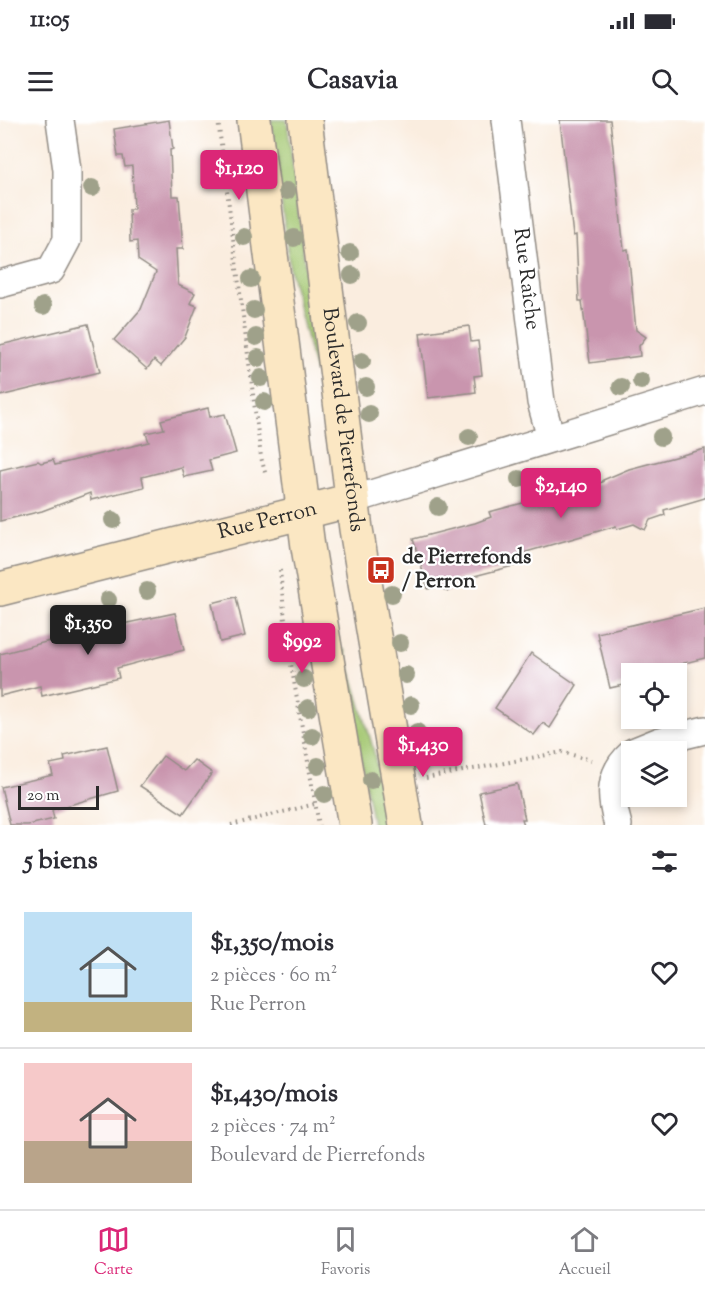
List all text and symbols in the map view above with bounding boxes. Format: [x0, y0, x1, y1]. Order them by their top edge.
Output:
text: 11:05 [30, 5, 70, 37]
text: Casavia [307, 62, 398, 101]
icon: menu [24, 65, 57, 98]
icon: search [648, 65, 681, 98]
pin: $1,120 [190, 150, 288, 201]
text: $1,120 [214, 155, 264, 184]
street label: Rue Raîche [504, 226, 547, 332]
street label: Boulevard de Pierrefonds [314, 306, 371, 534]
pin: $2,140 [512, 468, 610, 519]
text: $2,140 [535, 473, 587, 502]
street label: Rue Perron [215, 494, 320, 548]
place label: de Pierrefonds / Perron [402, 543, 531, 597]
bus stop icon: de Pierrefonds / Perron [365, 554, 397, 586]
pin: $1,350 [39, 605, 137, 656]
text: $1,350 [64, 610, 112, 639]
pin: $992 [266, 623, 338, 674]
text: $992 [282, 628, 322, 657]
map controls [621, 663, 687, 807]
button: locate [621, 663, 687, 729]
pin: $1,430 [374, 727, 472, 778]
text: $1,430 [397, 732, 449, 761]
button: layers [621, 741, 687, 807]
scale bar [18, 783, 99, 810]
text: 20 m [27, 785, 60, 808]
text: 5 biens [24, 843, 98, 880]
icon: filters [648, 845, 681, 878]
text: $1,350/mois [210, 925, 334, 962]
icon: home [72, 936, 144, 1008]
icon: heart [648, 956, 681, 989]
text: 2 pièces · 60 m² [210, 962, 337, 991]
text: Rue Perron [210, 991, 306, 1020]
text: $1,430/mois [210, 1076, 338, 1113]
icon: home [72, 1087, 144, 1159]
icon: heart [648, 1107, 681, 1140]
text: 2 pièces · 74 m² [210, 1113, 336, 1142]
text: Boulevard de Pierrefonds [210, 1142, 425, 1171]
tab: Carte [94, 1223, 133, 1282]
tab: Favoris [321, 1223, 370, 1282]
tab: Accueil [559, 1223, 611, 1282]

